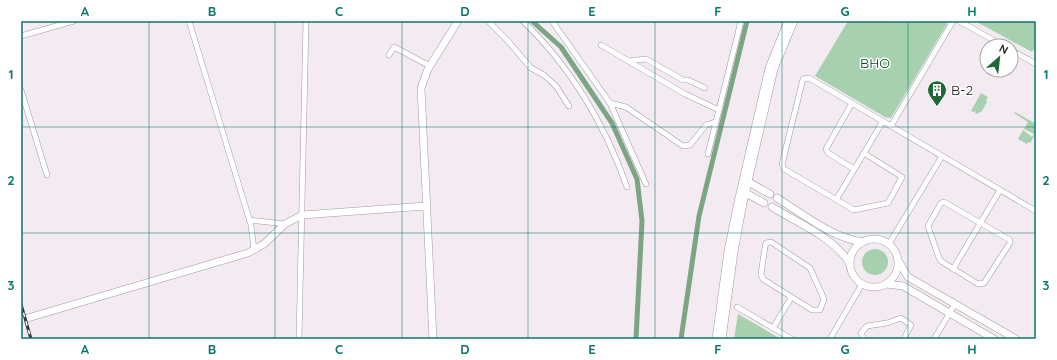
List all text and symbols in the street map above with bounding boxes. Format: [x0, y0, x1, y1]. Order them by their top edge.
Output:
text: A [81, 3, 90, 19]
text: B [208, 3, 216, 19]
text: C [335, 3, 343, 19]
text: D [460, 3, 470, 19]
text: E [588, 3, 596, 19]
text: F [714, 3, 722, 19]
text: G [840, 3, 850, 19]
text: H [967, 3, 977, 19]
north arrow [979, 38, 1019, 78]
text: N [997, 41, 1011, 57]
park label: BHO [860, 54, 890, 72]
text: 1 [8, 66, 14, 82]
text: 1 [1043, 66, 1049, 82]
building icon: B-2 [926, 79, 948, 107]
place label: B-2 [951, 81, 974, 99]
text: 2 [7, 172, 15, 188]
text: 2 [1042, 172, 1050, 188]
text: 3 [8, 277, 15, 293]
text: 3 [1043, 277, 1050, 293]
text: A [81, 341, 90, 357]
text: B [208, 341, 216, 357]
text: C [335, 341, 343, 357]
text: D [460, 341, 470, 357]
text: E [588, 341, 596, 357]
text: F [714, 341, 722, 357]
text: G [840, 341, 850, 357]
text: H [967, 341, 977, 357]

